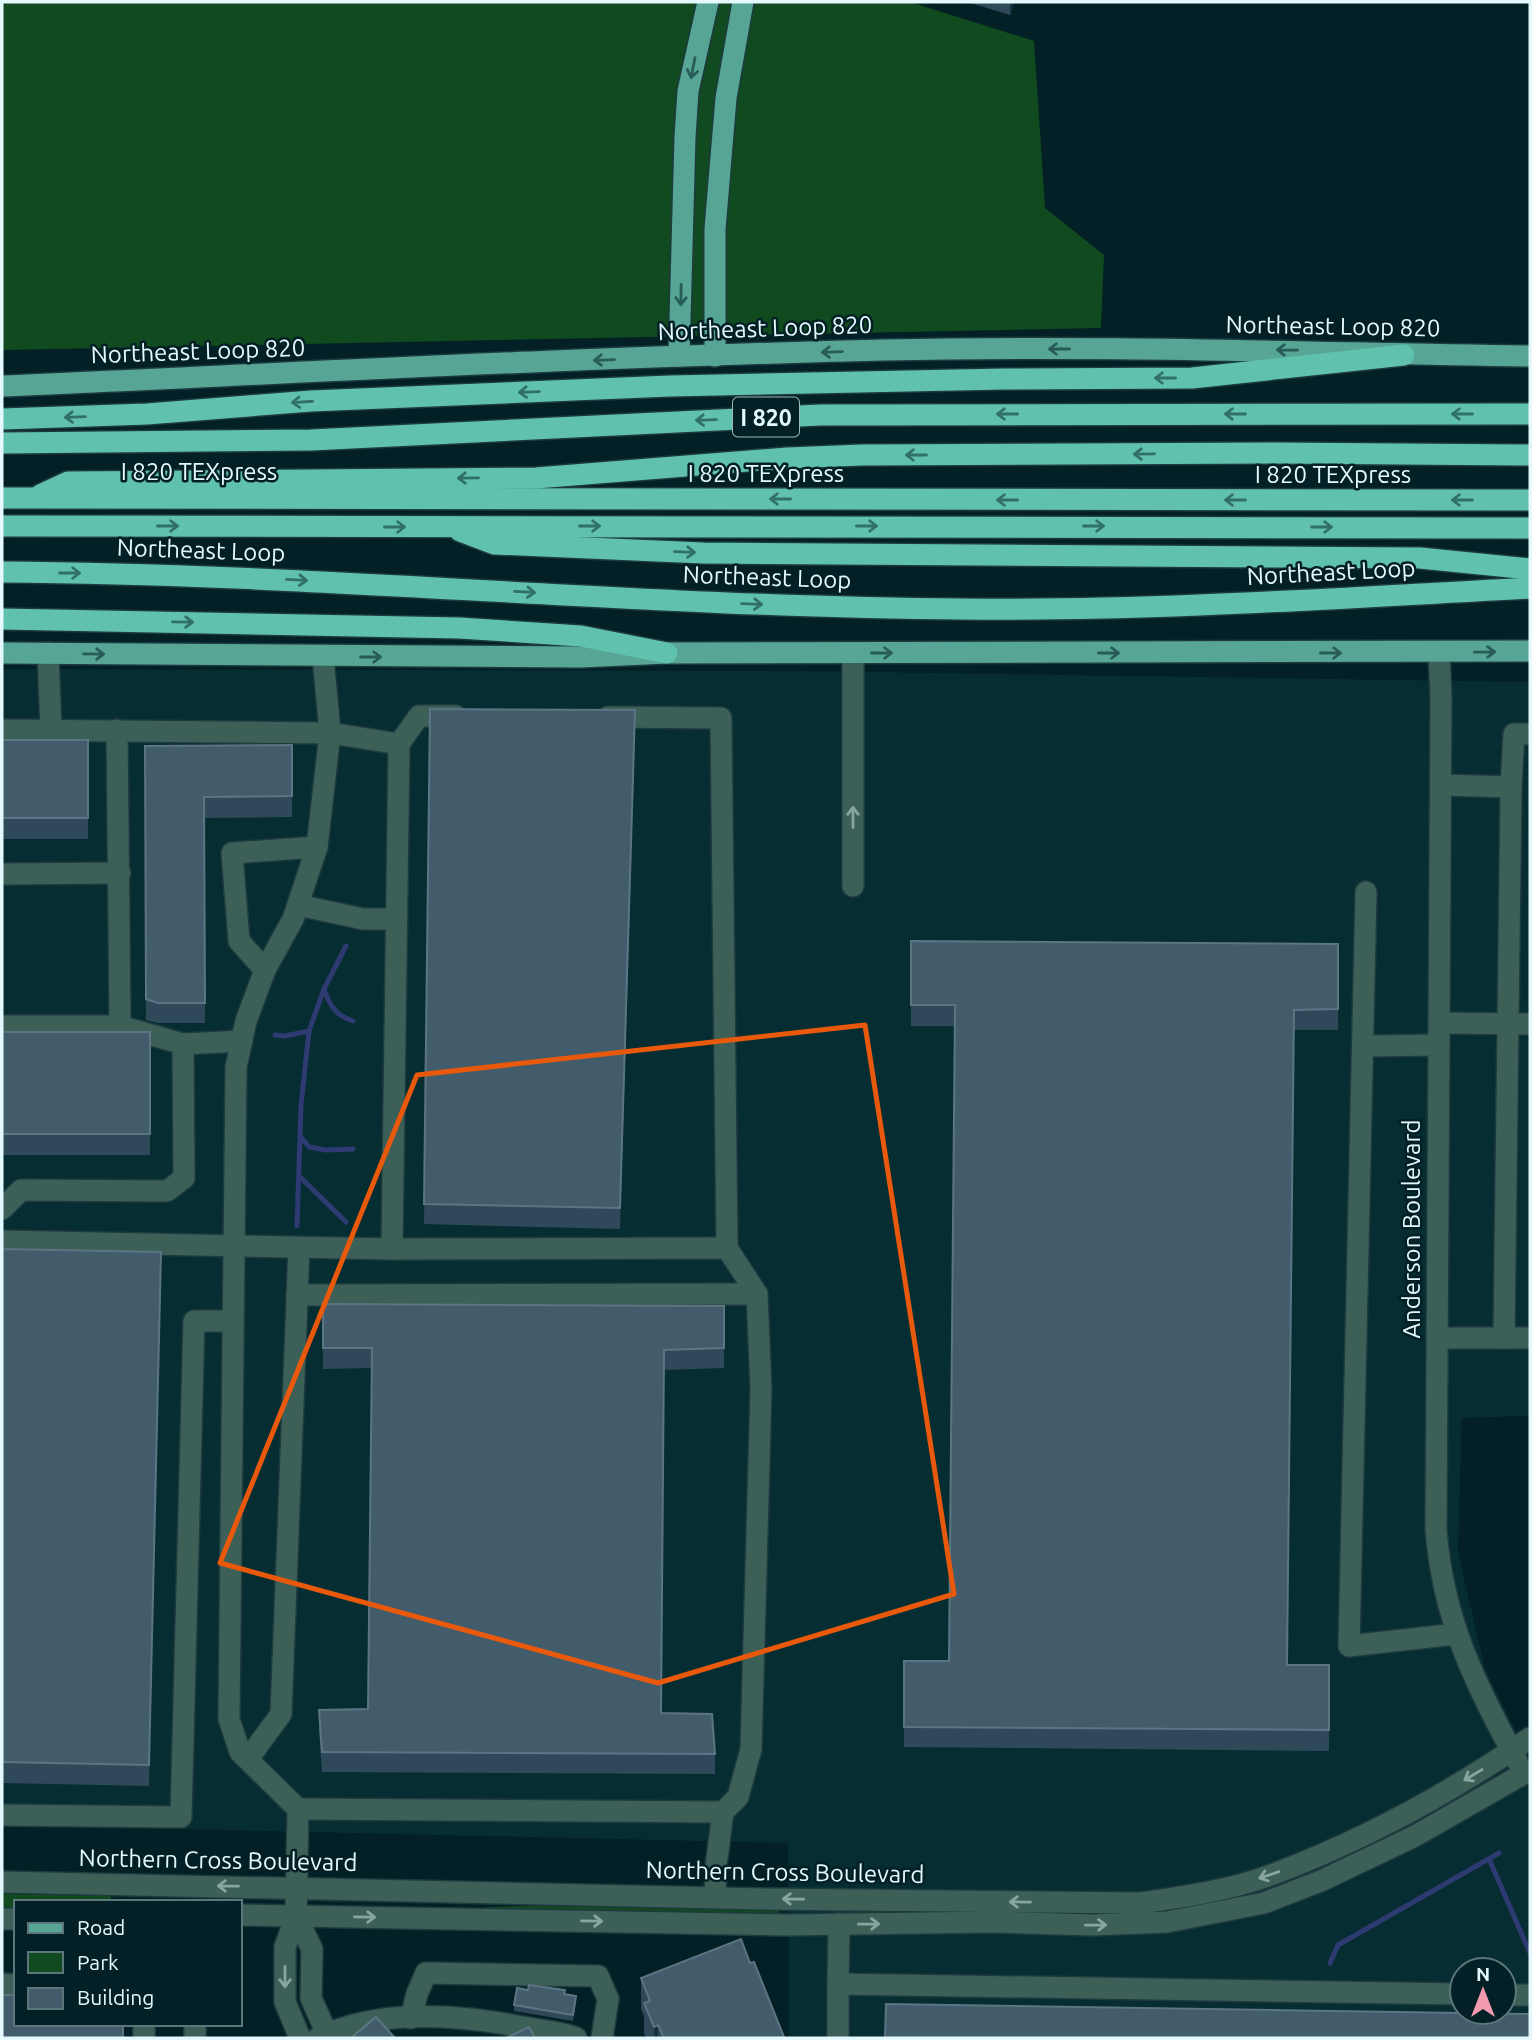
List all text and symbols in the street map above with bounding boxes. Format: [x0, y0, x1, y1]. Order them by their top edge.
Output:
one-way arrow [685, 56, 699, 79]
one-way arrow [674, 283, 687, 306]
street label: Northeast Loop 820 [657, 311, 873, 345]
street label: Northeast Loop 820 [1225, 311, 1441, 341]
street label: Northeast Loop 820 [90, 334, 306, 368]
one-way arrow [1048, 342, 1071, 356]
one-way arrow [1275, 343, 1298, 357]
one-way arrow [820, 345, 843, 358]
one-way arrow [593, 353, 616, 366]
one-way arrow [1153, 371, 1176, 385]
one-way arrow [518, 386, 541, 399]
one-way arrow [291, 396, 313, 409]
road number: I 820 [733, 398, 799, 436]
one-way arrow [996, 407, 1019, 421]
one-way arrow [1223, 407, 1246, 421]
one-way arrow [1451, 407, 1474, 421]
one-way arrow [63, 410, 86, 423]
one-way arrow [695, 413, 718, 426]
one-way arrow [1132, 447, 1155, 461]
one-way arrow [905, 448, 928, 462]
street label: I 820 TEXpress [121, 458, 277, 485]
street label: I 820 TEXpress [688, 460, 844, 487]
street label: I 820 TEXpress [1255, 461, 1411, 488]
one-way arrow [457, 471, 480, 485]
one-way arrow [768, 492, 791, 506]
one-way arrow [996, 493, 1019, 507]
one-way arrow [1223, 493, 1246, 507]
one-way arrow [1451, 493, 1474, 507]
one-way arrow [156, 519, 179, 533]
one-way arrow [579, 519, 602, 533]
one-way arrow [855, 519, 878, 533]
one-way arrow [1083, 519, 1106, 533]
one-way arrow [384, 520, 407, 534]
one-way arrow [1310, 520, 1333, 534]
street label: Northeast Loop [116, 534, 286, 566]
one-way arrow [673, 546, 696, 559]
street label: Northeast Loop [1246, 554, 1416, 590]
street label: Northeast Loop [682, 561, 852, 593]
one-way arrow [58, 566, 81, 580]
one-way arrow [286, 573, 309, 586]
one-way arrow [513, 586, 536, 599]
one-way arrow [740, 597, 763, 610]
one-way arrow [171, 616, 194, 629]
one-way arrow [1473, 645, 1496, 658]
one-way arrow [870, 646, 893, 660]
one-way arrow [1098, 646, 1121, 660]
one-way arrow [1320, 646, 1343, 660]
one-way arrow [83, 647, 106, 661]
one-way arrow [359, 650, 382, 664]
one-way arrow [846, 806, 860, 829]
street label: Anderson Boulevard [1398, 1120, 1425, 1339]
one-way arrow [1463, 1768, 1483, 1782]
street label: Northern Cross Boulevard [78, 1844, 358, 1876]
street label: Northern Cross Boulevard [645, 1856, 925, 1888]
one-way arrow [1258, 1870, 1280, 1882]
one-way arrow [216, 1879, 239, 1893]
one-way arrow [781, 1892, 804, 1906]
one-way arrow [1009, 1895, 1032, 1909]
legend [14, 1900, 242, 2026]
one-way arrow [353, 1910, 376, 1924]
one-way arrow [580, 1914, 603, 1928]
text: Road [77, 1915, 125, 1939]
one-way arrow [857, 1917, 880, 1930]
one-way arrow [1084, 1918, 1107, 1932]
text: Park [77, 1950, 119, 1974]
north arrow [1448, 1956, 1518, 2026]
text: N [1476, 1963, 1490, 1985]
one-way arrow [278, 1966, 292, 1989]
text: Building [77, 1985, 154, 2009]

